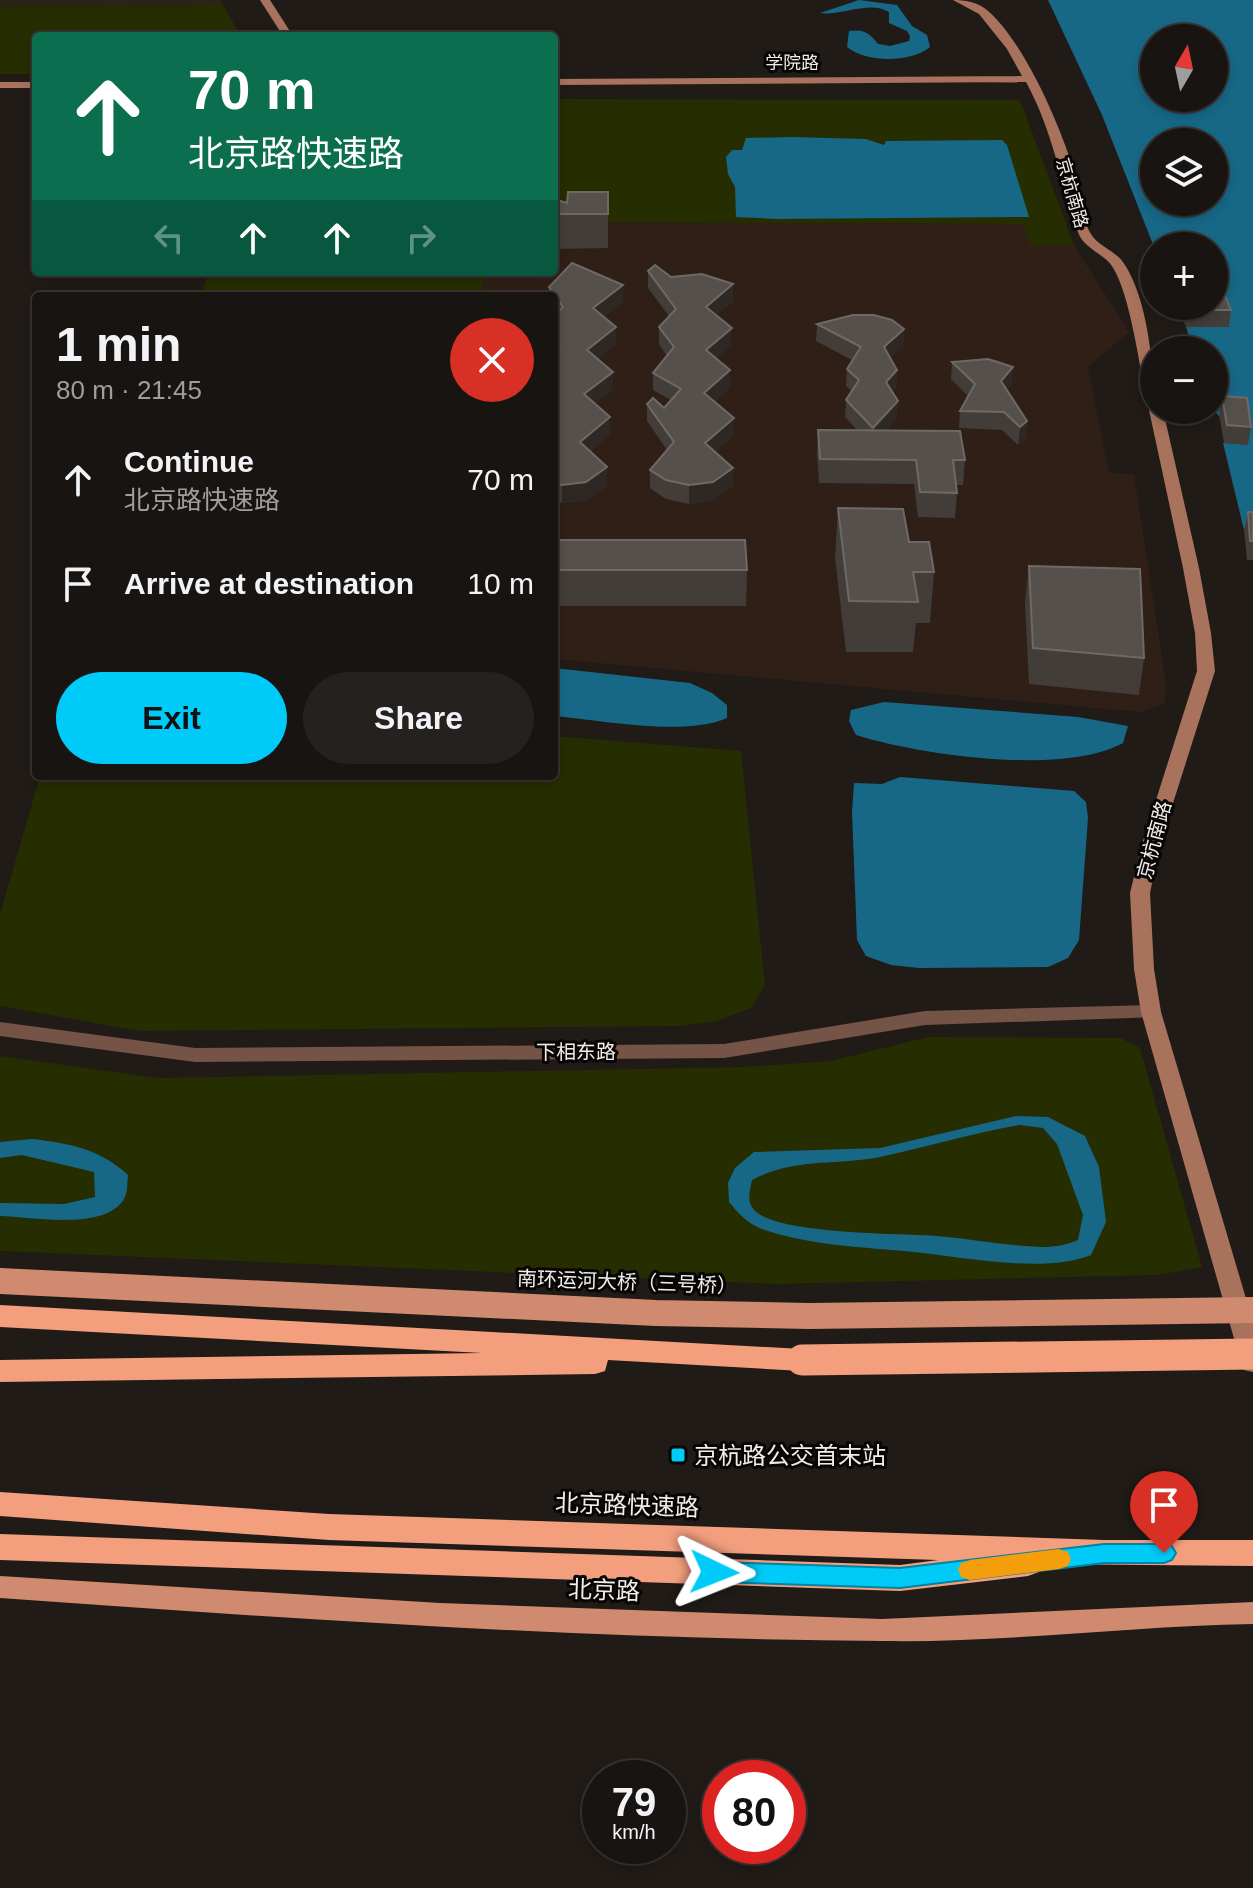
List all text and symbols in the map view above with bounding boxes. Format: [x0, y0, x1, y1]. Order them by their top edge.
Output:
north arrow [1140, 24, 1228, 112]
map controls [1140, 24, 1228, 424]
street label: 学院路 [765, 53, 819, 73]
text: 70 m [188, 58, 316, 121]
icon: ahead [56, 64, 160, 168]
button: layers [1140, 128, 1228, 216]
text: 北京路快速路 [188, 133, 404, 174]
street label: 京杭南路 [1052, 156, 1092, 230]
icon: left [147, 216, 191, 260]
icon: ahead [231, 216, 275, 260]
icon: ahead [315, 216, 359, 260]
icon: right [399, 216, 443, 260]
button: + [1140, 232, 1228, 320]
text: 1 min [56, 318, 181, 371]
button: close [450, 318, 534, 402]
button: − [1140, 336, 1228, 424]
text: 80 m · 21:45 [56, 375, 202, 405]
text: Continue [124, 445, 254, 478]
icon: ahead [56, 458, 100, 502]
text: 70 m [467, 463, 534, 496]
text: 北京路快速路 [124, 485, 280, 515]
icon: arrive [56, 562, 100, 606]
text: Arrive at destination [124, 567, 414, 600]
text: 10 m [467, 567, 534, 600]
button: Exit [56, 672, 287, 764]
button: Share [303, 672, 534, 764]
street label: 京杭南路 [1133, 799, 1175, 881]
street label: 下相东路 [536, 1041, 616, 1063]
street label: 南环运河大桥（三号桥） [517, 1267, 737, 1297]
place label: 京杭路公交首末站 [694, 1442, 886, 1469]
marker: 京杭路公交首末站 [669, 1446, 687, 1464]
pin [1130, 1471, 1198, 1553]
icon: arrive [1142, 1483, 1186, 1527]
street label: 北京路快速路 [555, 1489, 699, 1521]
position arrow [672, 1530, 756, 1614]
street label: 北京路 [568, 1575, 640, 1605]
speed limit sign: 80 [702, 1760, 806, 1864]
text: 79 [612, 1780, 656, 1824]
text: km/h [612, 1821, 656, 1843]

